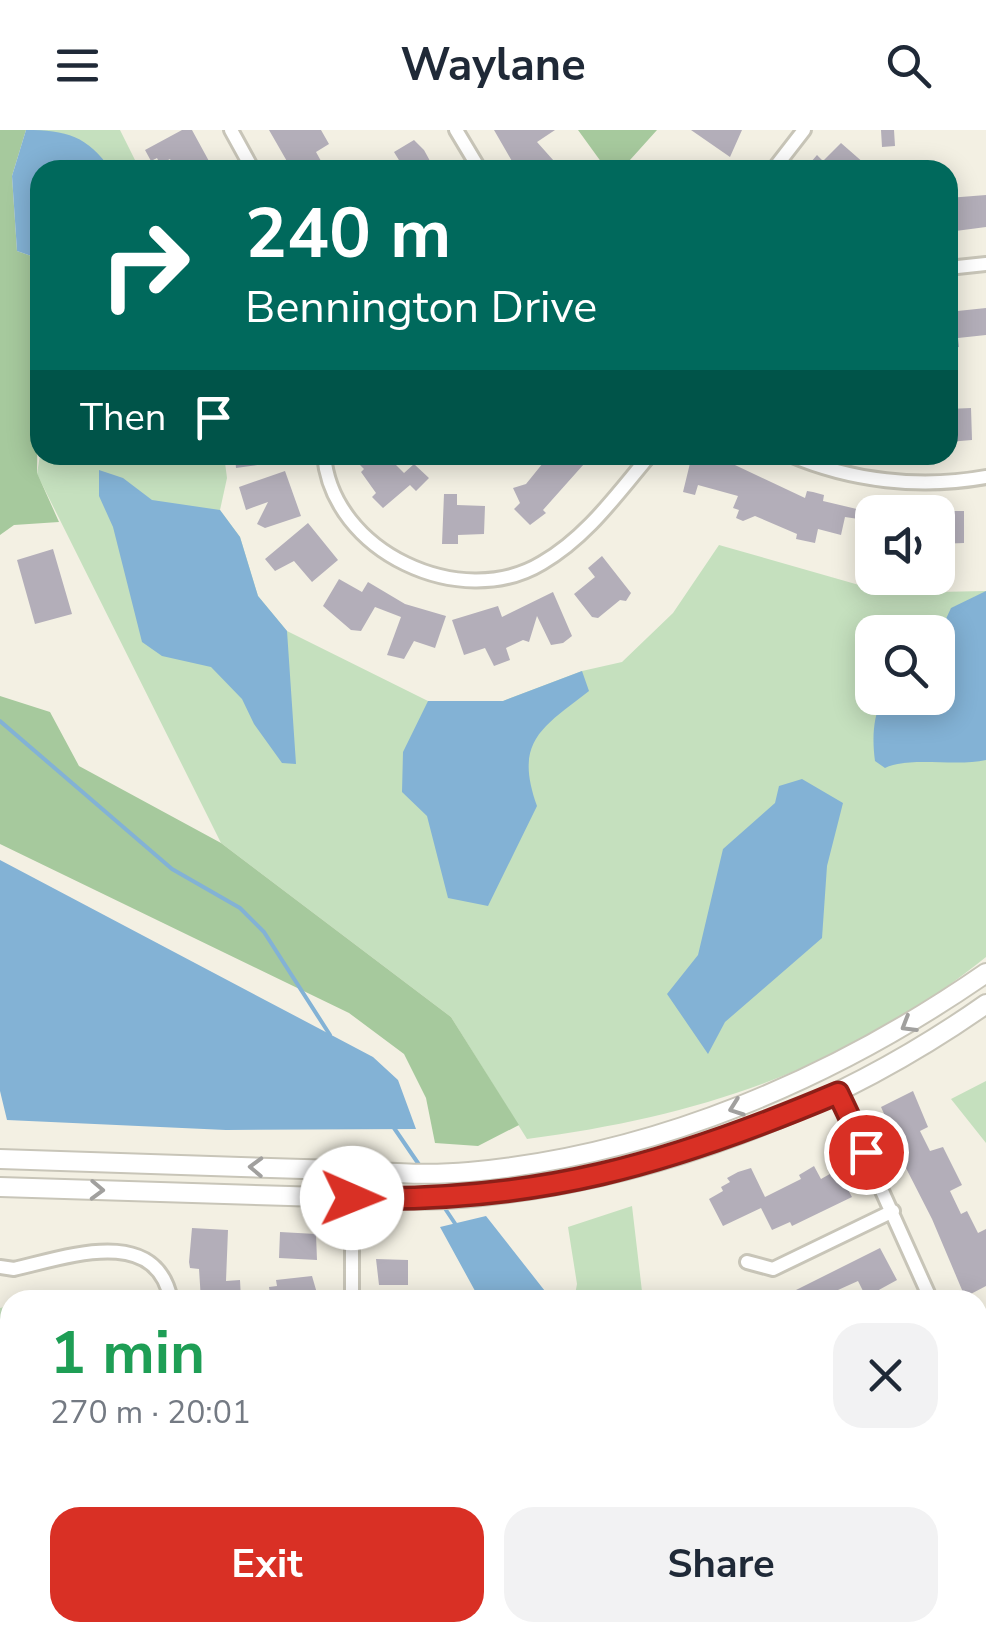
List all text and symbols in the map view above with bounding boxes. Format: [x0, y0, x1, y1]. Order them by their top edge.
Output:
text: Waylane [400, 35, 586, 96]
icon: menu [50, 38, 105, 93]
icon: search [881, 38, 936, 93]
text: 240 m [245, 186, 451, 282]
icon: right [80, 200, 210, 330]
text: Bennington Drive [245, 277, 597, 338]
icon: arrive [186, 390, 241, 445]
text: Then [80, 392, 166, 443]
map controls [855, 495, 955, 715]
button: sound [855, 495, 955, 595]
button: search [855, 615, 955, 715]
one-way arrow [901, 1013, 919, 1032]
one-way arrow [728, 1096, 746, 1116]
pin [824, 1110, 909, 1195]
icon: arrive [839, 1125, 894, 1180]
position arrow [300, 1146, 404, 1250]
one-way arrow [248, 1157, 264, 1178]
one-way arrow [90, 1179, 106, 1200]
text: 1 min [50, 1312, 205, 1394]
button: close [833, 1323, 938, 1428]
text: 270 m · 20:01 [50, 1391, 251, 1434]
button: Exit [50, 1507, 484, 1622]
button: Share [504, 1507, 938, 1622]

